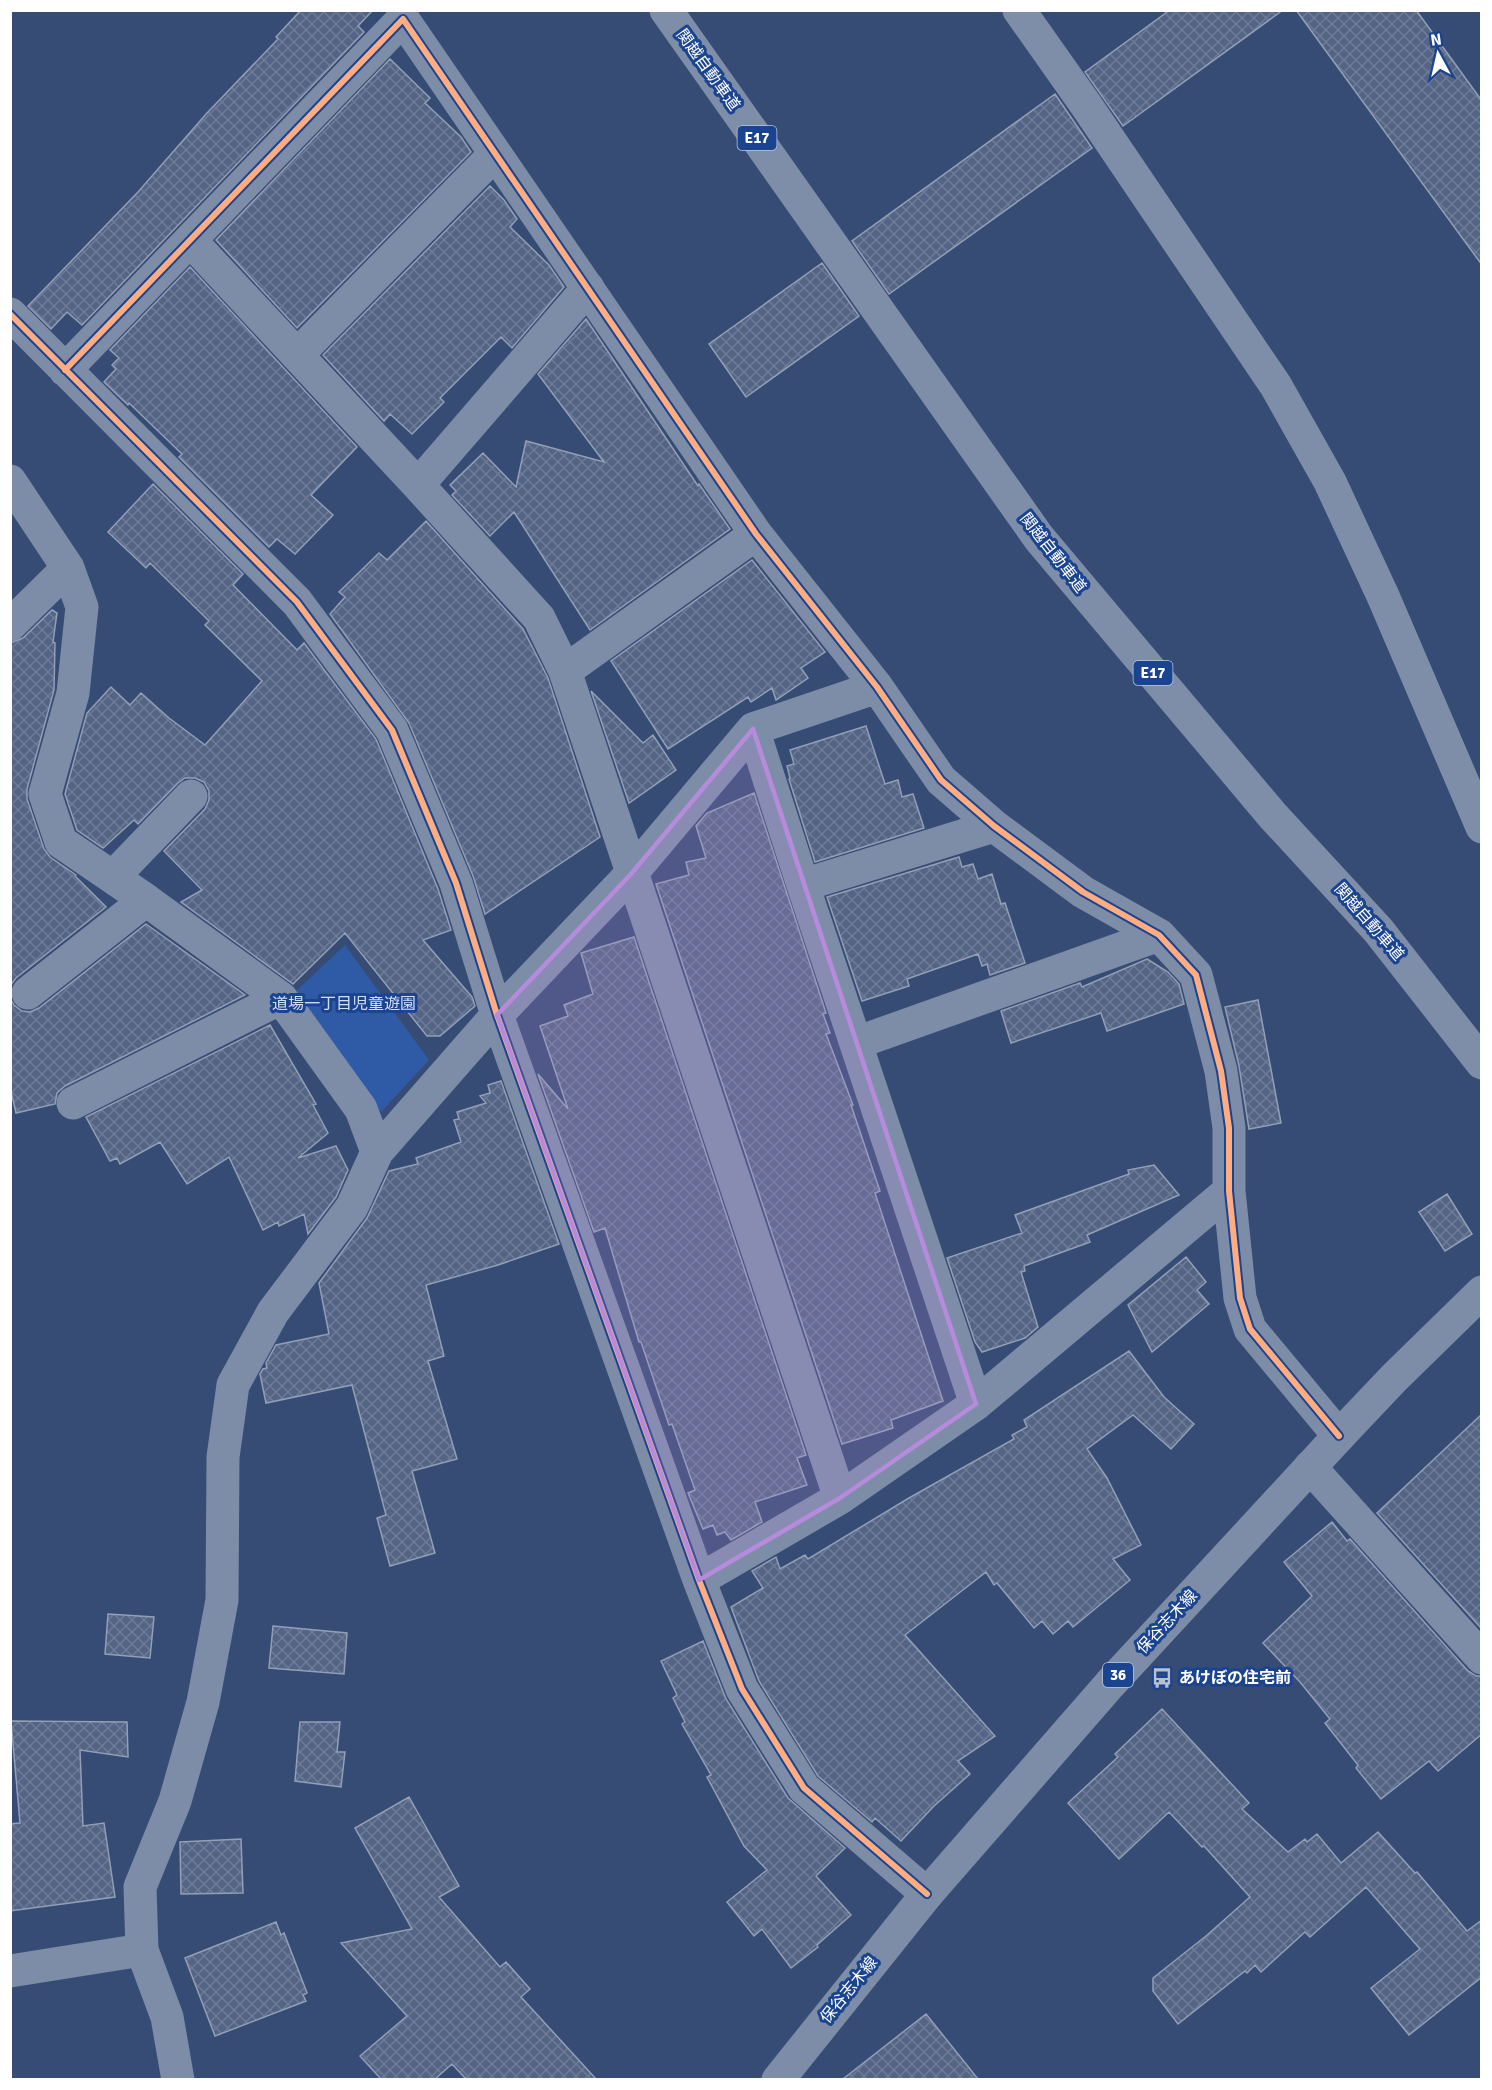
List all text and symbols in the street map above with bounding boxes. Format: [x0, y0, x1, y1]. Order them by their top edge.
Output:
north arrow [1408, 24, 1468, 84]
street label: 関越自動車道 [672, 25, 744, 115]
text: N [1429, 29, 1443, 51]
road number: E17 [738, 126, 777, 150]
street label: 関越自動車道 [1016, 509, 1090, 597]
road number: E17 [1134, 661, 1172, 685]
street label: 関越自動車道 [1330, 879, 1408, 965]
park label: 道場一丁目児童遊園 [272, 994, 416, 1014]
street label: 保谷志木線 [1132, 1586, 1202, 1658]
road number: 36 [1103, 1663, 1133, 1687]
bus stop icon: あけぼの住宅前 [1150, 1666, 1174, 1690]
place label: あけぼの住宅前 [1179, 1668, 1291, 1688]
street label: 保谷志木線 [816, 1953, 882, 2027]

